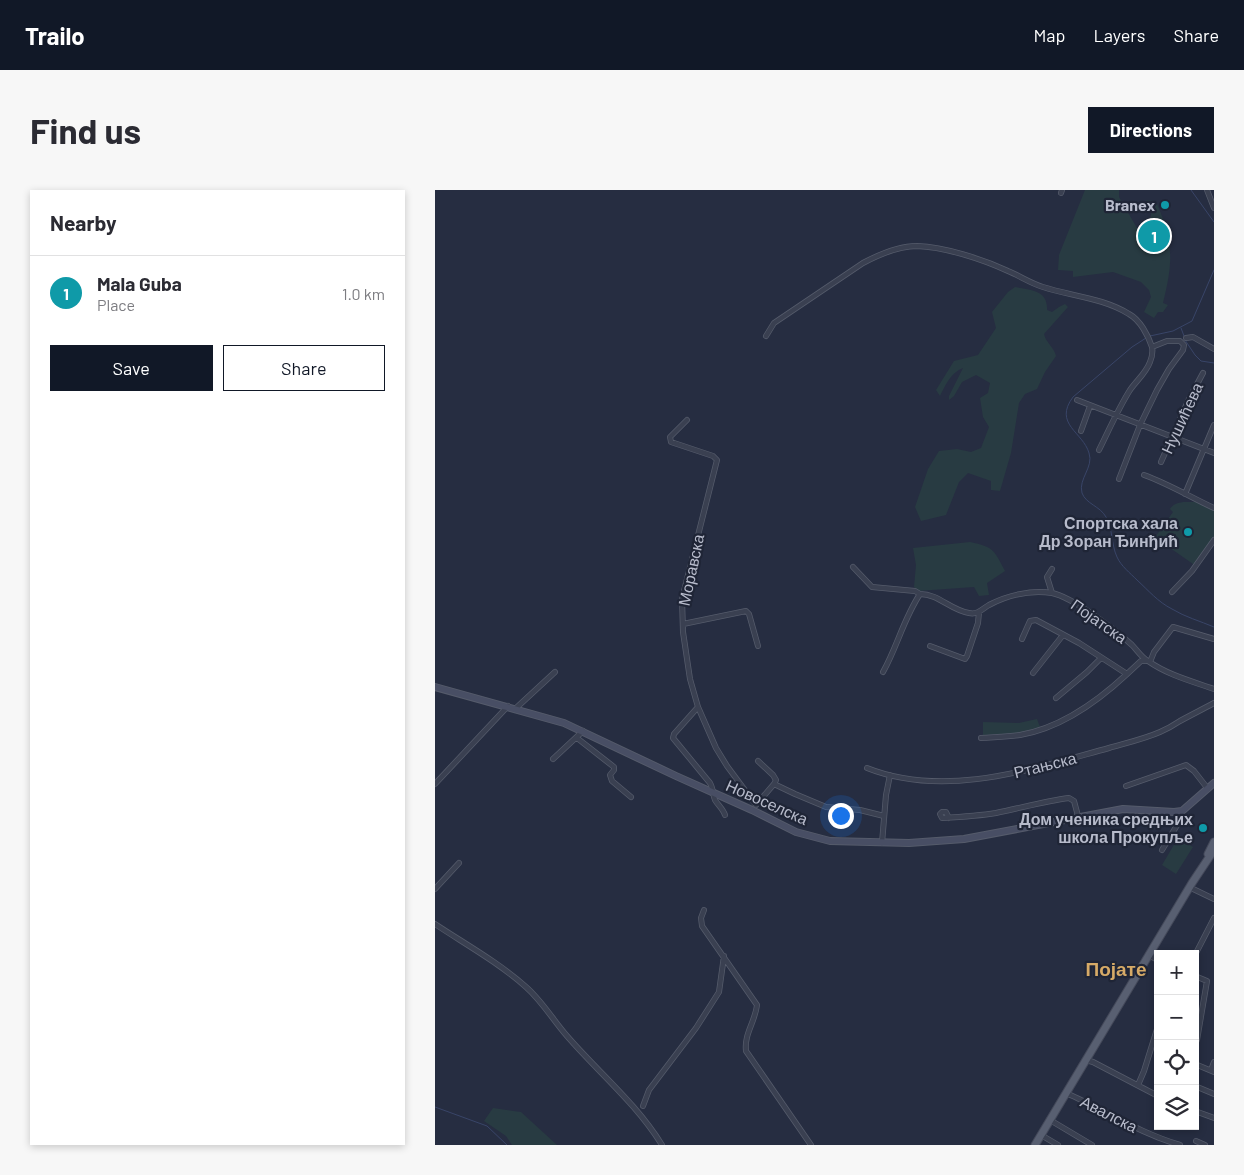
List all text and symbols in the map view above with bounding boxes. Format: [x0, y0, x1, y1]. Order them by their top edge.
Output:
text: Trailo [25, 21, 85, 50]
text: Map [1033, 24, 1065, 46]
text: Layers [1093, 24, 1146, 46]
text: Share [1174, 24, 1219, 46]
button: Directions [1088, 107, 1214, 153]
text: Find us [30, 109, 141, 151]
place label: Branex [1105, 195, 1155, 214]
marker: Branex [1159, 199, 1171, 211]
text: Nearby [50, 210, 116, 235]
pin: 1 [1138, 217, 1170, 255]
text: Mala Guba [97, 272, 182, 295]
text: 1 [63, 284, 69, 303]
text: 1.0 km [342, 284, 385, 303]
text: Place [97, 295, 135, 314]
button: Save [50, 345, 213, 391]
button: Share [223, 345, 385, 391]
street label: Нушићева [1157, 379, 1206, 456]
place label: Спортска хала Др Зоран Ђинђић [1039, 513, 1178, 550]
marker: Спортска хала Др Зоран Ђинђић [1182, 526, 1194, 538]
street label: Моравска [674, 532, 707, 607]
street label: Појатска [1068, 594, 1131, 647]
street label: Ртањска [1012, 748, 1078, 781]
street label: Новоселска [723, 775, 811, 828]
your location [828, 803, 854, 829]
place label: Дом ученика средњих школа Прокупље [1019, 809, 1193, 846]
marker: Дом ученика средњих школа Прокупље [1197, 822, 1209, 834]
map controls [1154, 950, 1199, 1130]
button: + [1154, 950, 1199, 995]
district label: Појате [1086, 957, 1146, 980]
button: − [1154, 995, 1199, 1040]
button: locate [1154, 1040, 1199, 1085]
button: layers [1154, 1085, 1199, 1130]
street label: Авалска [1078, 1091, 1141, 1136]

